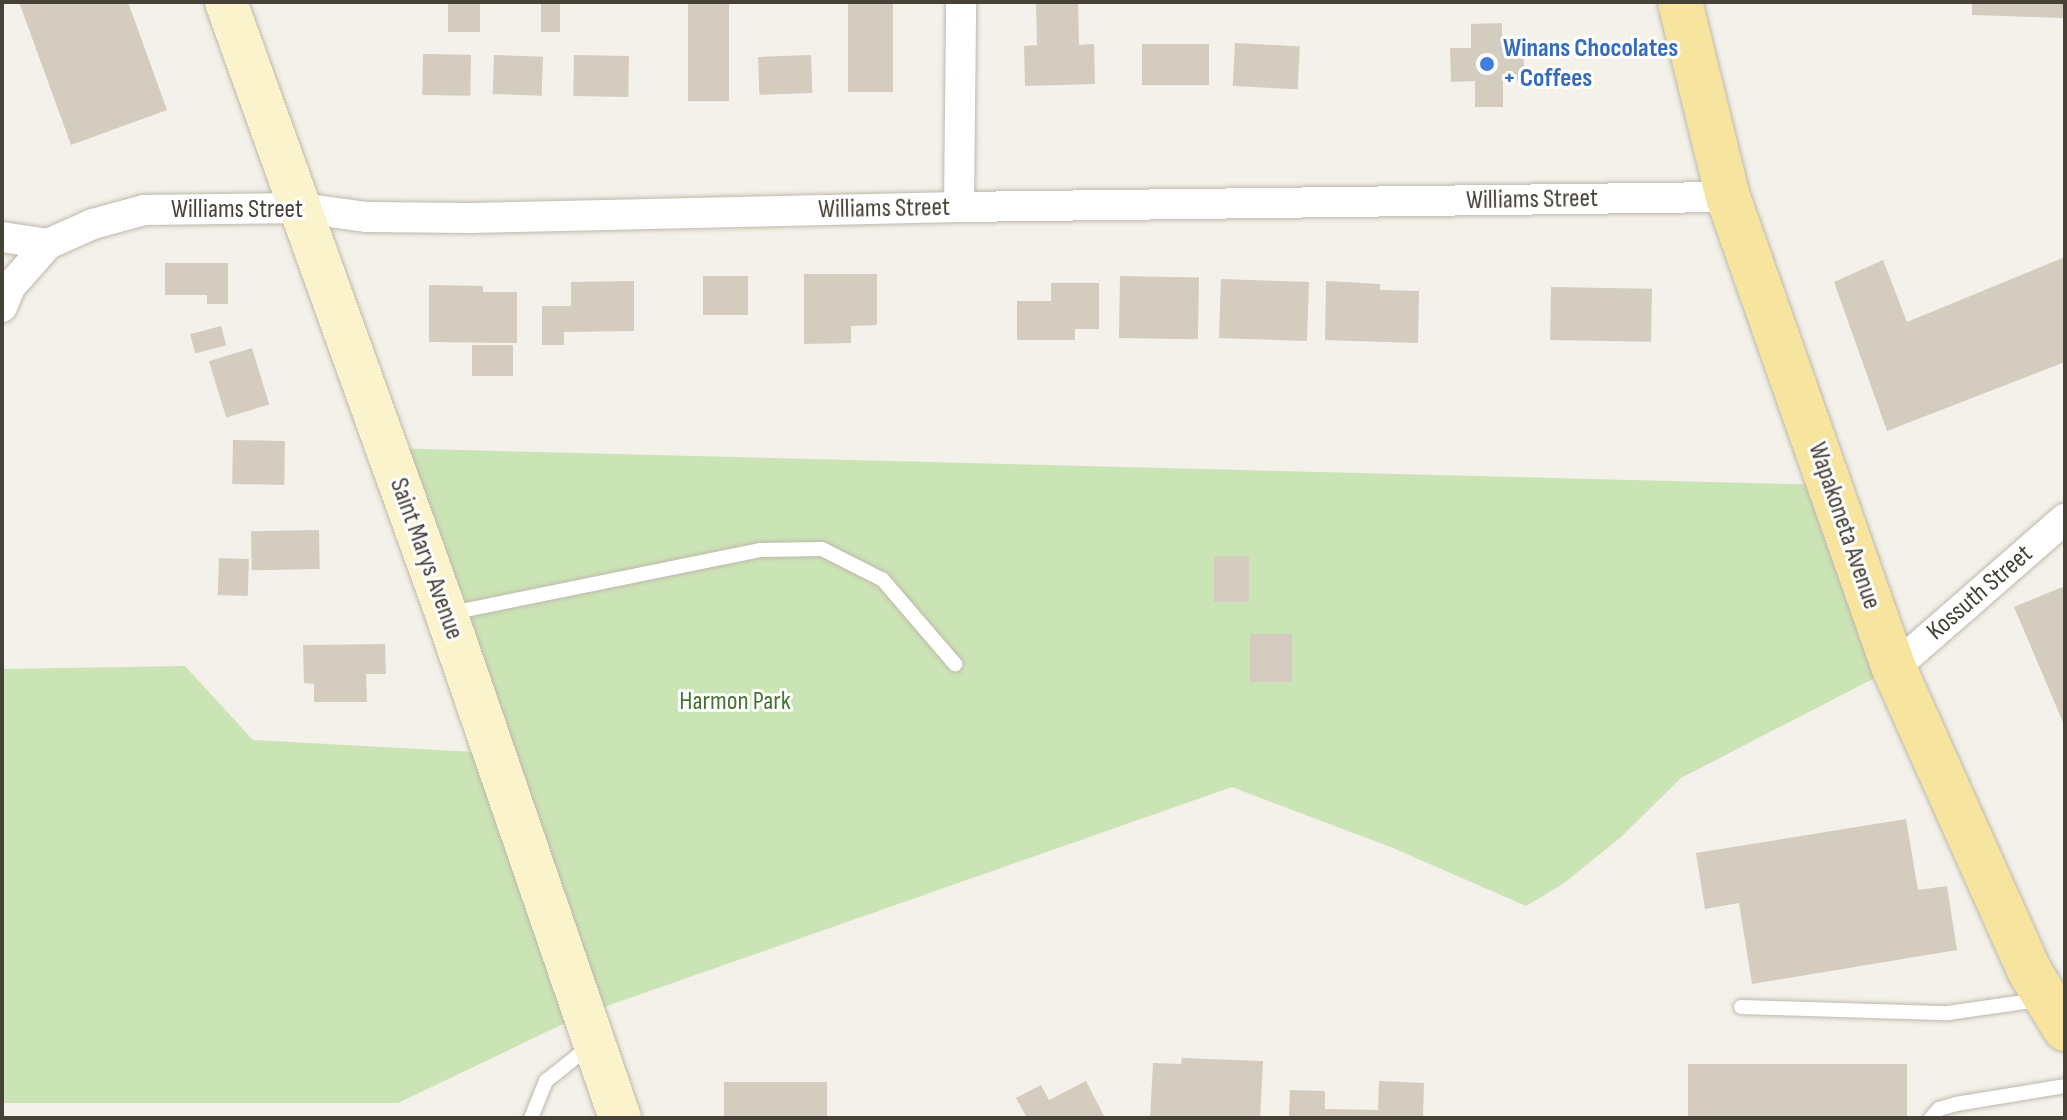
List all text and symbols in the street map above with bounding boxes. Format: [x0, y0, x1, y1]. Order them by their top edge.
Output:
place label: Winans Chocolates + Coffees [1503, 33, 1678, 94]
marker: Winans Chocolates + Coffees [1478, 55, 1496, 73]
street label: Williams Street [1466, 183, 1598, 217]
street label: Williams Street [818, 192, 950, 226]
street label: Williams Street [171, 194, 303, 226]
street label: Wapakoneta Avenue [1801, 439, 1887, 613]
street label: Saint Marys Avenue [382, 474, 470, 644]
street label: Kossuth Street [1921, 539, 2039, 647]
park label: Harmon Park [679, 686, 791, 718]

